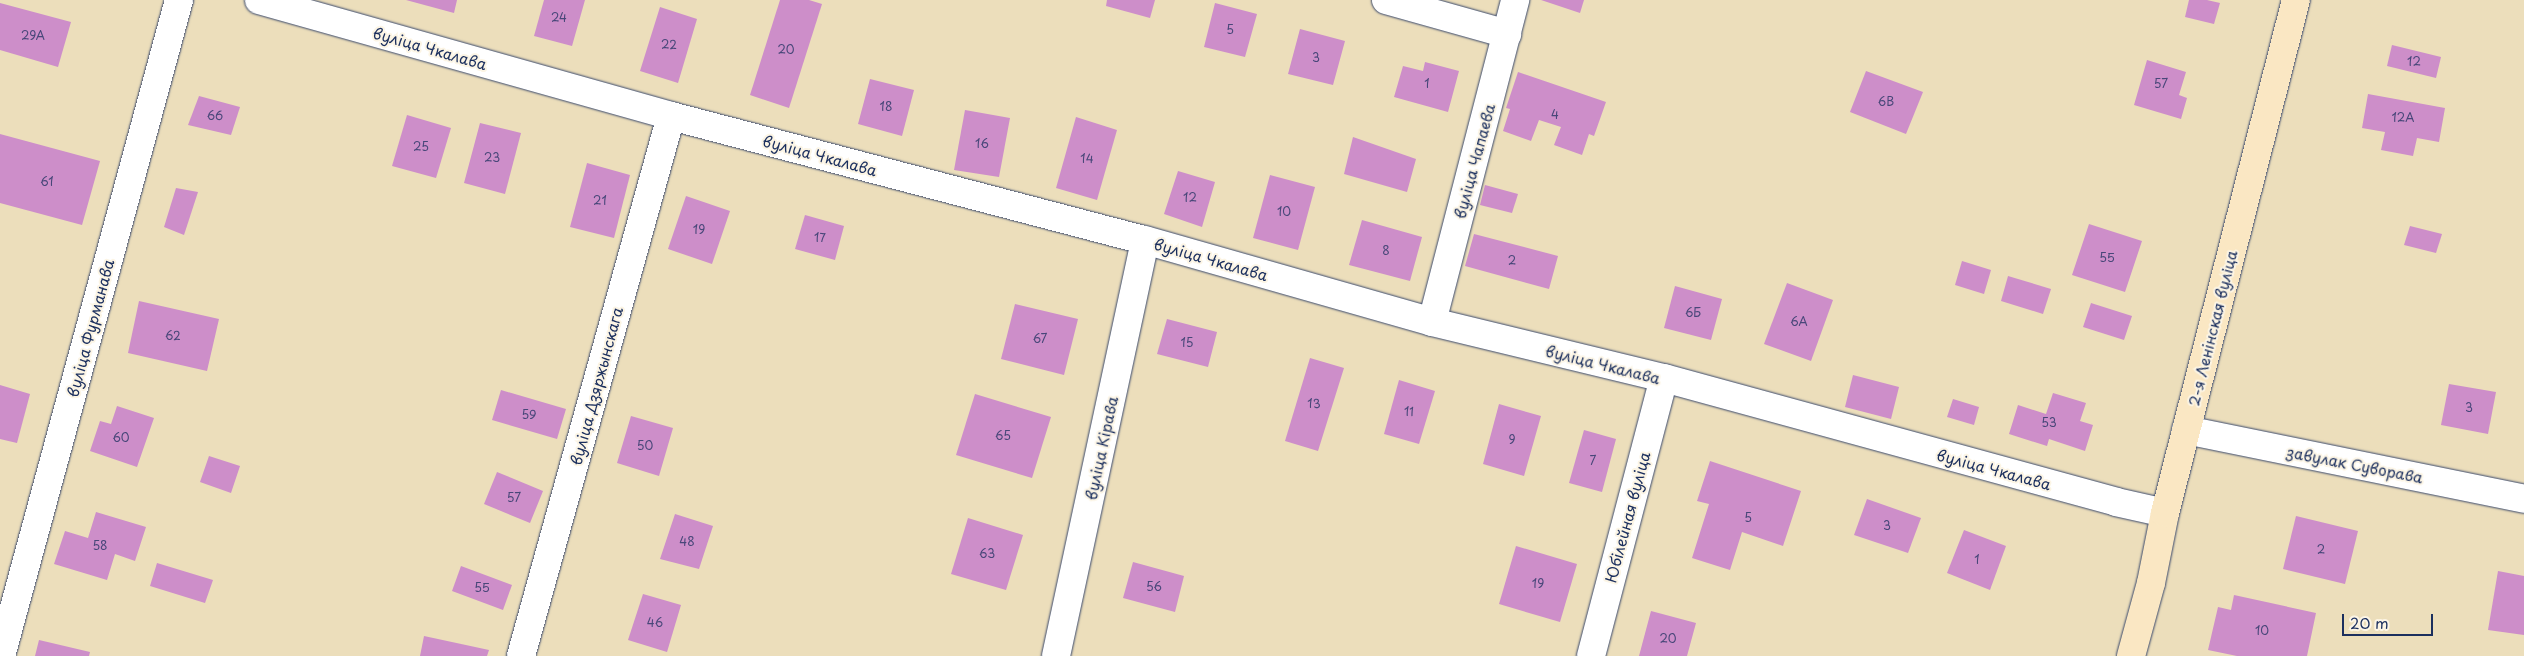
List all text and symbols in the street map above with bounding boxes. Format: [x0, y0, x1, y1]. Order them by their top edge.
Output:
house number: 24 [551, 11, 567, 25]
street label: вуліца Чкалава [371, 23, 489, 73]
house number: 5 [1226, 23, 1234, 37]
house number: 29А [21, 29, 45, 43]
house number: 22 [661, 38, 677, 52]
house number: 20 [777, 43, 795, 57]
house number: 3 [1312, 51, 1320, 65]
house number: 12 [2407, 55, 2421, 69]
house number: 1 [1424, 77, 1430, 91]
house number: 57 [2154, 77, 2168, 91]
house number: 6В [1878, 95, 1894, 109]
house number: 18 [880, 100, 892, 114]
street label: вуліца Чапаева [1450, 102, 1498, 220]
house number: 4 [1551, 108, 1559, 122]
house number: 66 [207, 109, 223, 123]
house number: 12А [2391, 111, 2415, 125]
street label: вуліца Чкалава [761, 131, 879, 179]
house number: 16 [975, 137, 989, 151]
house number: 25 [413, 140, 429, 154]
house number: 23 [484, 151, 500, 165]
house number: 14 [1080, 152, 1094, 166]
house number: 61 [40, 175, 54, 189]
house number: 12 [1183, 191, 1197, 205]
house number: 21 [593, 194, 607, 208]
house number: 10 [1277, 205, 1291, 219]
house number: 19 [693, 223, 705, 237]
house number: 17 [814, 231, 826, 245]
street label: вуліца Чкалава [1152, 234, 1270, 284]
house number: 8 [1382, 244, 1390, 258]
street label: 2-я Ленінская вуліца [2184, 248, 2240, 408]
house number: 55 [2099, 251, 2115, 265]
house number: 2 [1508, 254, 1516, 268]
street label: вуліца Фурманава [63, 257, 117, 399]
street label: вуліца Дзяржынскага [566, 305, 626, 467]
house number: 6Б [1685, 306, 1701, 320]
house number: 6А [1790, 315, 1808, 329]
house number: 62 [165, 329, 181, 343]
house number: 67 [1033, 332, 1047, 346]
house number: 15 [1180, 336, 1194, 350]
street label: вуліца Чкалава [1544, 341, 1662, 387]
street label: вуліца Кірава [1081, 394, 1121, 502]
house number: 13 [1307, 397, 1321, 411]
house number: 3 [2465, 401, 2473, 415]
house number: 11 [1404, 405, 1414, 419]
house number: 59 [522, 408, 536, 422]
house number: 53 [2041, 416, 2057, 430]
house number: 65 [995, 429, 1011, 443]
house number: 60 [112, 431, 130, 445]
house number: 9 [1508, 433, 1516, 447]
house number: 50 [637, 439, 653, 453]
street label: завулак Суворава [2285, 442, 2425, 486]
street label: вуліца Чкалава [1935, 445, 2053, 493]
street label: Юбілейная вуліца [1601, 449, 1653, 585]
house number: 7 [1590, 454, 1596, 468]
house number: 57 [507, 491, 521, 505]
house number: 5 [1744, 511, 1752, 525]
house number: 3 [1883, 519, 1891, 533]
house number: 48 [679, 535, 695, 549]
house number: 58 [92, 539, 108, 553]
house number: 2 [2317, 543, 2325, 557]
house number: 63 [979, 547, 995, 561]
house number: 1 [1974, 553, 1980, 567]
house number: 19 [1532, 577, 1544, 591]
house number: 56 [1146, 580, 1162, 594]
house number: 55 [474, 581, 490, 595]
scale bar [2344, 604, 2435, 636]
text: 20 m [2350, 611, 2389, 634]
house number: 46 [647, 616, 663, 630]
house number: 10 [2255, 624, 2269, 638]
house number: 20 [1659, 632, 1677, 646]

